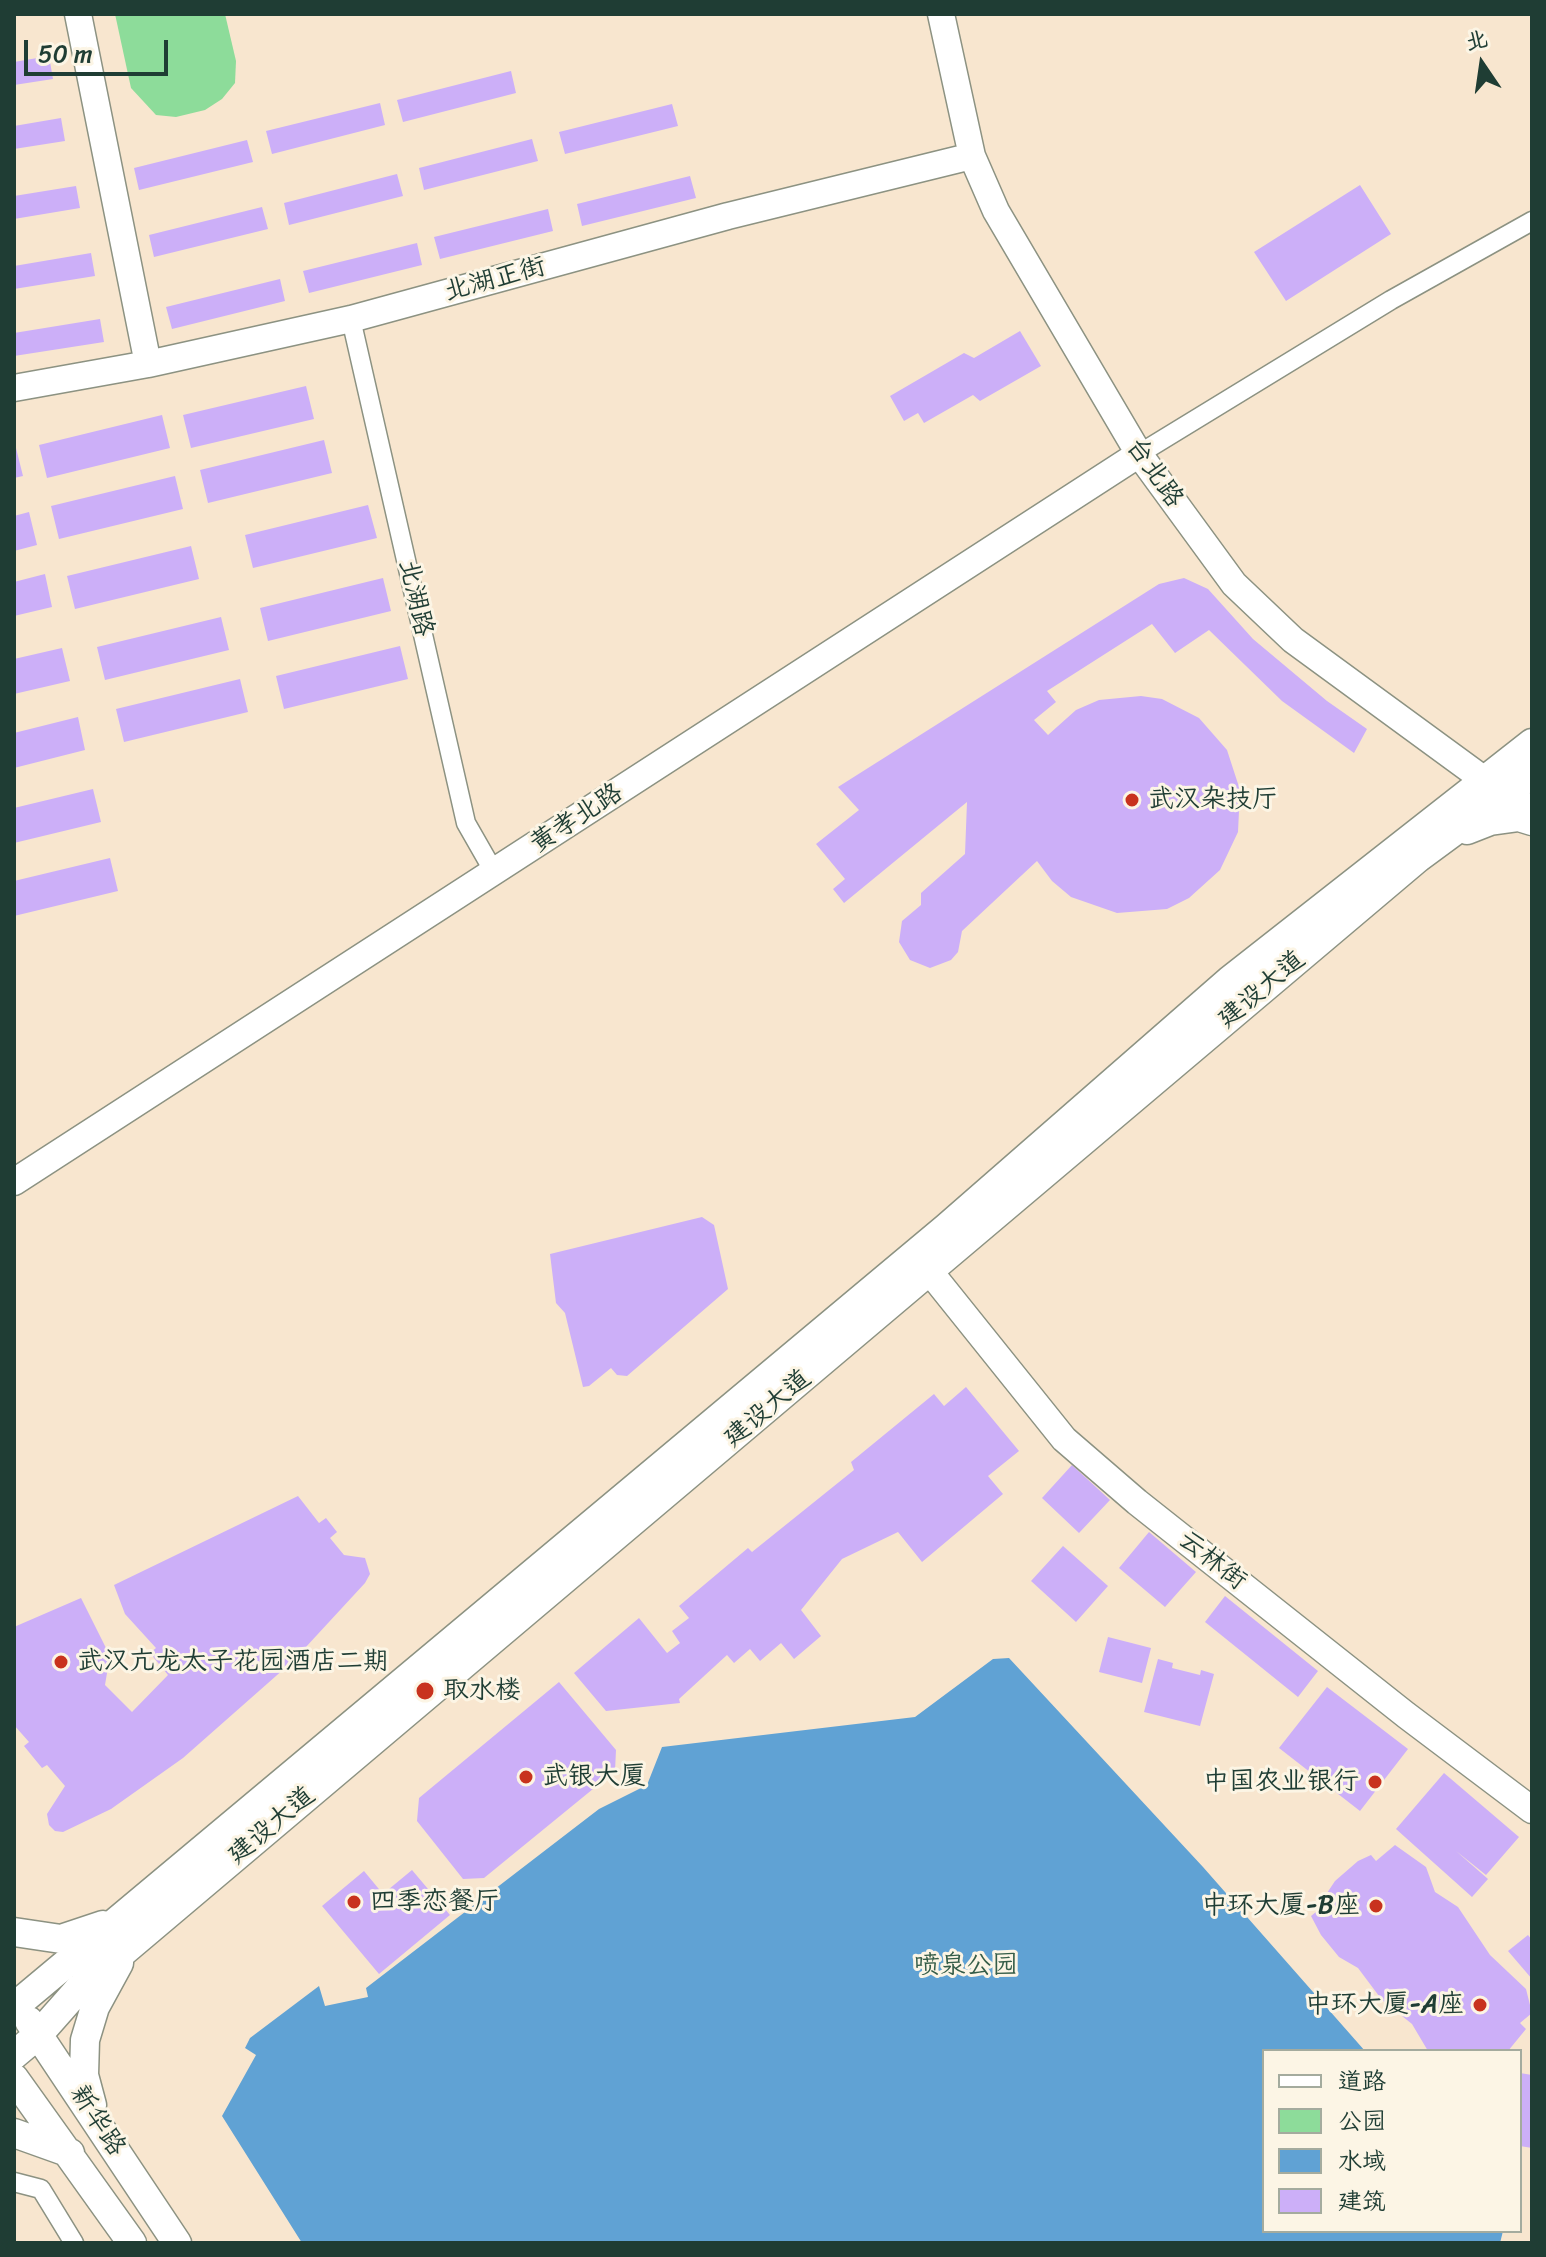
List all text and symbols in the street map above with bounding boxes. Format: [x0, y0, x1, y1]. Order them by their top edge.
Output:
text: 北 [1461, 19, 1492, 62]
scale bar [28, 24, 172, 74]
north arrow [1442, 24, 1522, 104]
text: 50 m [38, 33, 93, 75]
street label: 北湖正街 [441, 251, 549, 309]
street label: 台北路 [1119, 432, 1189, 514]
street label: 北湖路 [391, 556, 439, 640]
street label: 黄孝北路 [525, 778, 629, 860]
place label: 武汉杂技厅 [1148, 784, 1278, 816]
marker: 武汉杂技厅 [1123, 791, 1141, 809]
street label: 建设大道 [1212, 945, 1312, 1035]
street label: 建设大道 [718, 1364, 818, 1454]
street label: 云林街 [1172, 1525, 1252, 1597]
place label: 武汉亢龙太子花园酒店二期 [77, 1646, 389, 1678]
marker: 武汉亢龙太子花园酒店二期 [52, 1653, 70, 1671]
place label: 取水楼 [443, 1675, 521, 1707]
marker: 取水楼 [414, 1680, 436, 1702]
place label: 武银大厦 [542, 1761, 646, 1793]
place label: 中国农业银行 [1203, 1766, 1359, 1798]
marker: 武银大厦 [517, 1768, 535, 1786]
marker: 中国农业银行 [1366, 1773, 1384, 1791]
street label: 建设大道 [222, 1781, 322, 1871]
place label: 四季恋餐厅 [370, 1886, 500, 1918]
place label: 中环大厦-B座 [1202, 1890, 1360, 1922]
marker: 四季恋餐厅 [345, 1893, 363, 1911]
marker: 中环大厦-B座 [1367, 1897, 1385, 1915]
park label: 喷泉公园 [914, 1950, 1018, 1982]
place label: 中环大厦-A座 [1305, 1989, 1464, 2021]
marker: 中环大厦-A座 [1471, 1996, 1489, 2014]
legend [1262, 2049, 1522, 2233]
text: 道路 [1338, 2060, 1386, 2102]
street label: 新华路 [63, 2080, 131, 2162]
text: 公园 [1338, 2100, 1386, 2142]
text: 水域 [1338, 2140, 1386, 2182]
text: 建筑 [1338, 2180, 1386, 2222]

